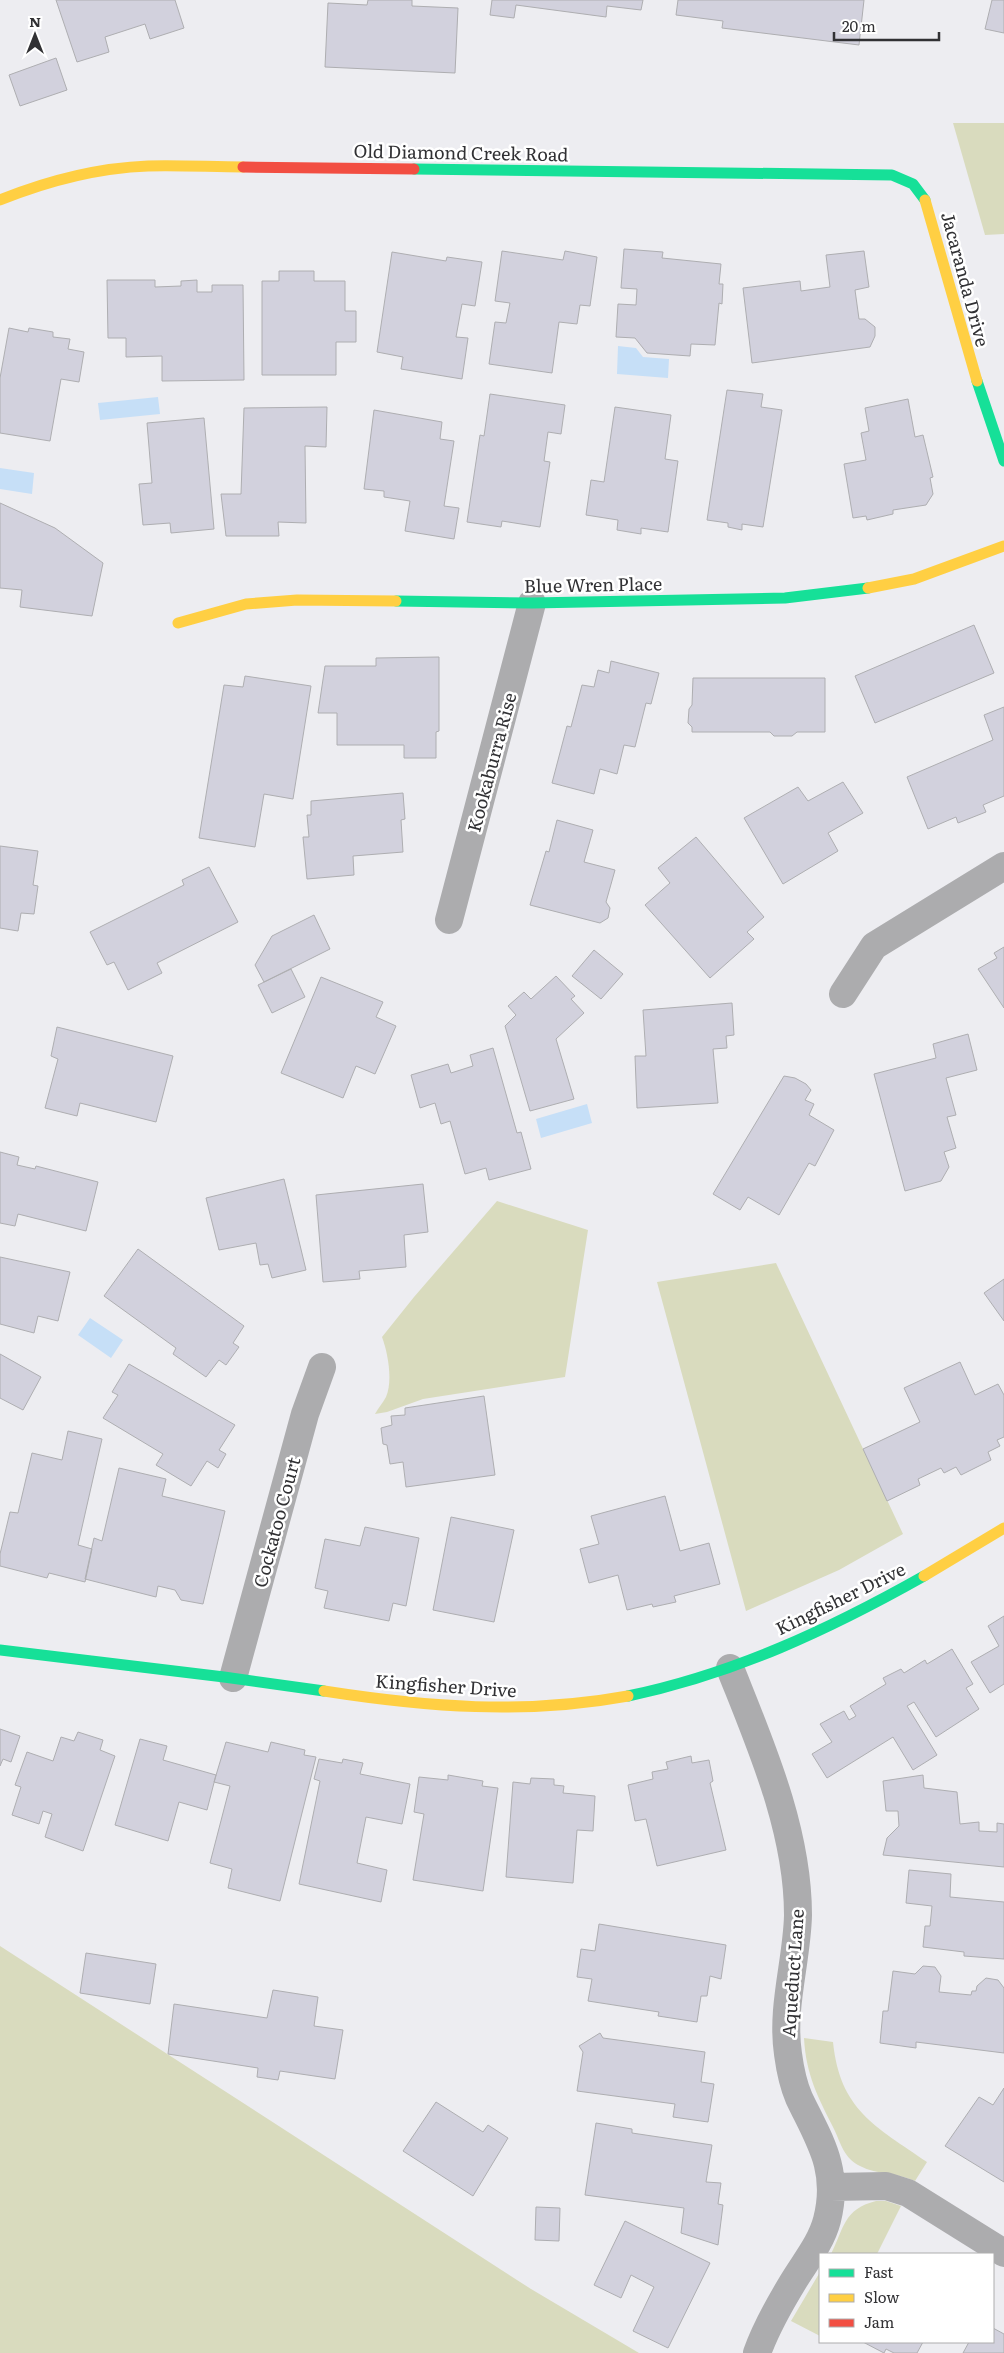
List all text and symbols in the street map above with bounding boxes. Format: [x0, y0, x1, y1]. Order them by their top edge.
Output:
north arrow [10, 10, 60, 60]
scale bar [834, 10, 939, 42]
text: N [29, 11, 41, 31]
text: 20 m [842, 14, 876, 37]
street label: Old Diamond Creek Road [353, 137, 569, 167]
street label: Jacaranda Drive [935, 208, 997, 350]
street label: Blue Wren Place [524, 569, 662, 599]
street label: Kookaburra Rise [459, 689, 523, 835]
street label: Cockatoo Court [246, 1453, 307, 1590]
street label: Kingfisher Drive [770, 1555, 910, 1641]
street label: Kingfisher Drive [374, 1667, 518, 1703]
street label: Aqueduct Lane [774, 1908, 810, 2038]
legend [819, 2253, 994, 2343]
text: Fast [864, 2260, 893, 2283]
text: Slow [864, 2285, 899, 2308]
text: Jam [864, 2310, 895, 2333]

